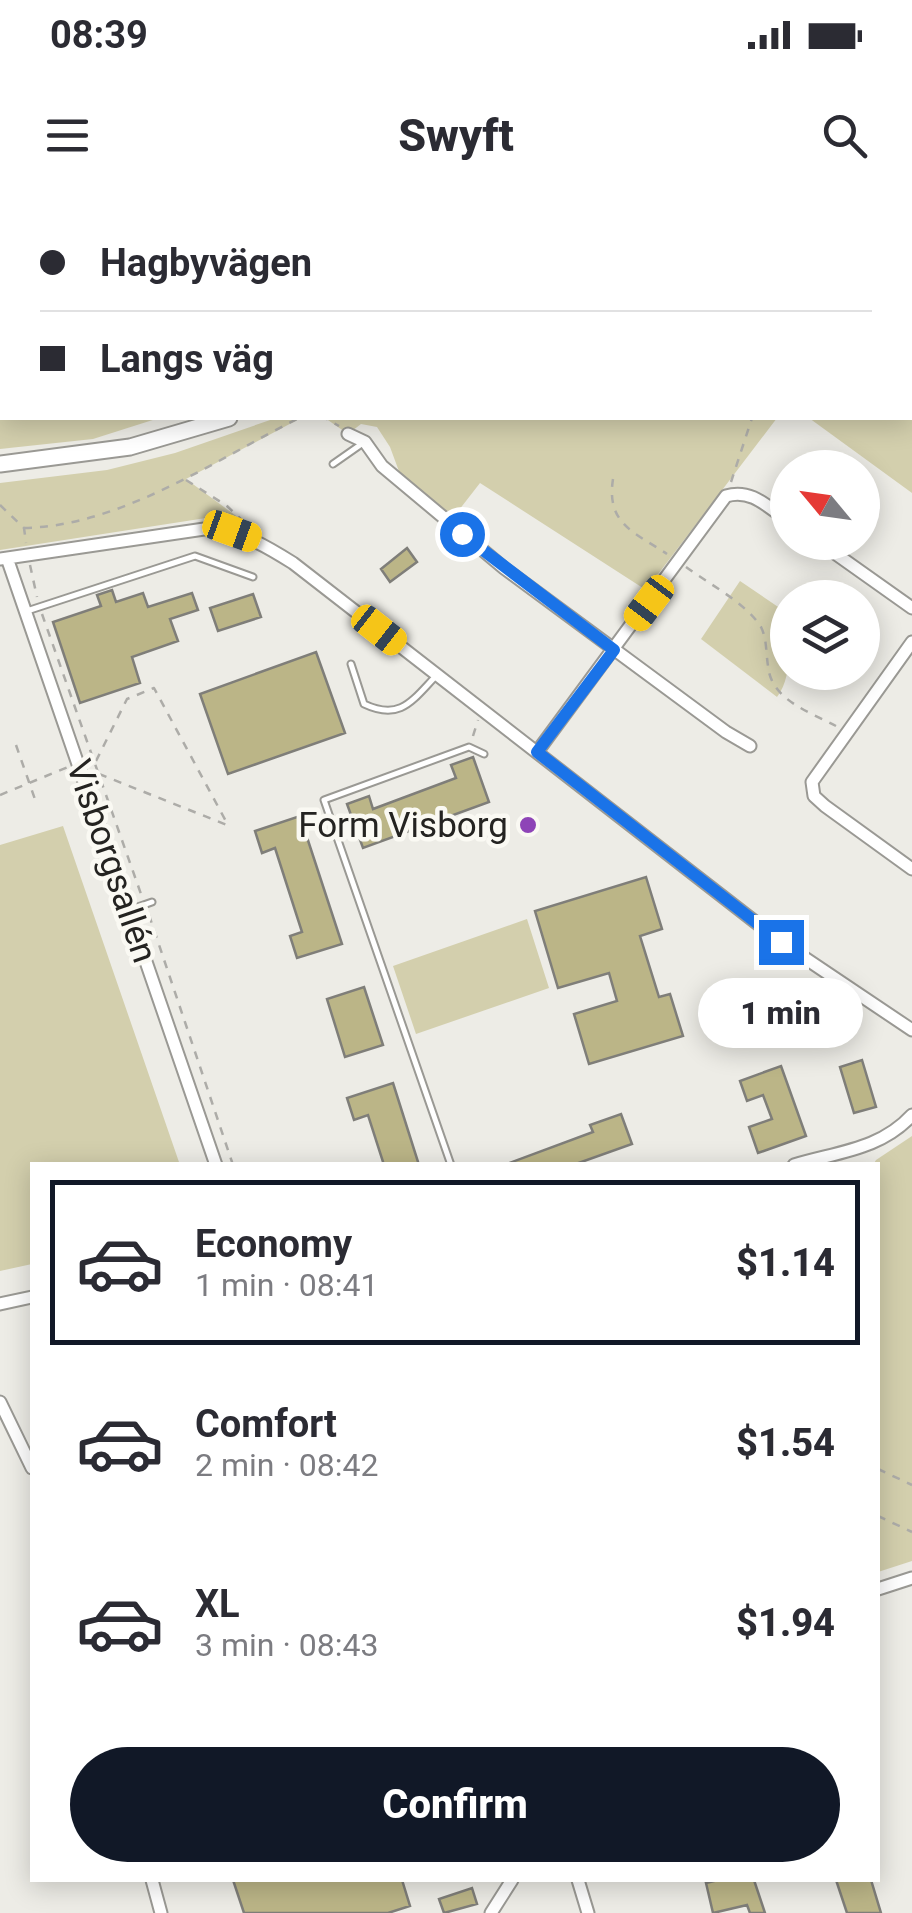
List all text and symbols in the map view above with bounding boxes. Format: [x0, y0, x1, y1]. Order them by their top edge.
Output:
text: 08:39 [50, 13, 148, 57]
icon: menu [40, 108, 95, 163]
icon: search [817, 108, 872, 163]
text: Swyft [398, 109, 514, 162]
text: Hagbyvägen [100, 241, 312, 285]
text: Langs väg [100, 337, 274, 381]
north arrow [770, 450, 880, 560]
map controls [770, 450, 880, 690]
car [199, 507, 265, 555]
route start [440, 512, 485, 557]
car [619, 570, 679, 636]
button: layers [770, 580, 880, 690]
car [346, 600, 412, 660]
street label: Visborgsallén [58, 754, 165, 968]
place label: Form Visborg [298, 805, 508, 846]
marker: Form Visborg [517, 814, 539, 836]
route end [759, 920, 804, 965]
callout: 1 min [698, 977, 864, 1047]
text: 1 min [740, 994, 821, 1032]
icon: car [75, 1218, 165, 1308]
text: Economy [195, 1222, 352, 1266]
text: $1.14 [736, 1241, 835, 1285]
text: 1 min · 08:41 [195, 1266, 378, 1304]
icon: car [75, 1398, 165, 1488]
text: Comfort [195, 1402, 337, 1446]
text: $1.54 [736, 1421, 835, 1465]
text: 2 min · 08:42 [195, 1446, 378, 1484]
icon: car [75, 1578, 165, 1668]
text: XL [195, 1582, 240, 1626]
text: $1.94 [736, 1601, 835, 1645]
text: 3 min · 08:43 [195, 1626, 378, 1664]
button: Confirm [70, 1747, 840, 1862]

